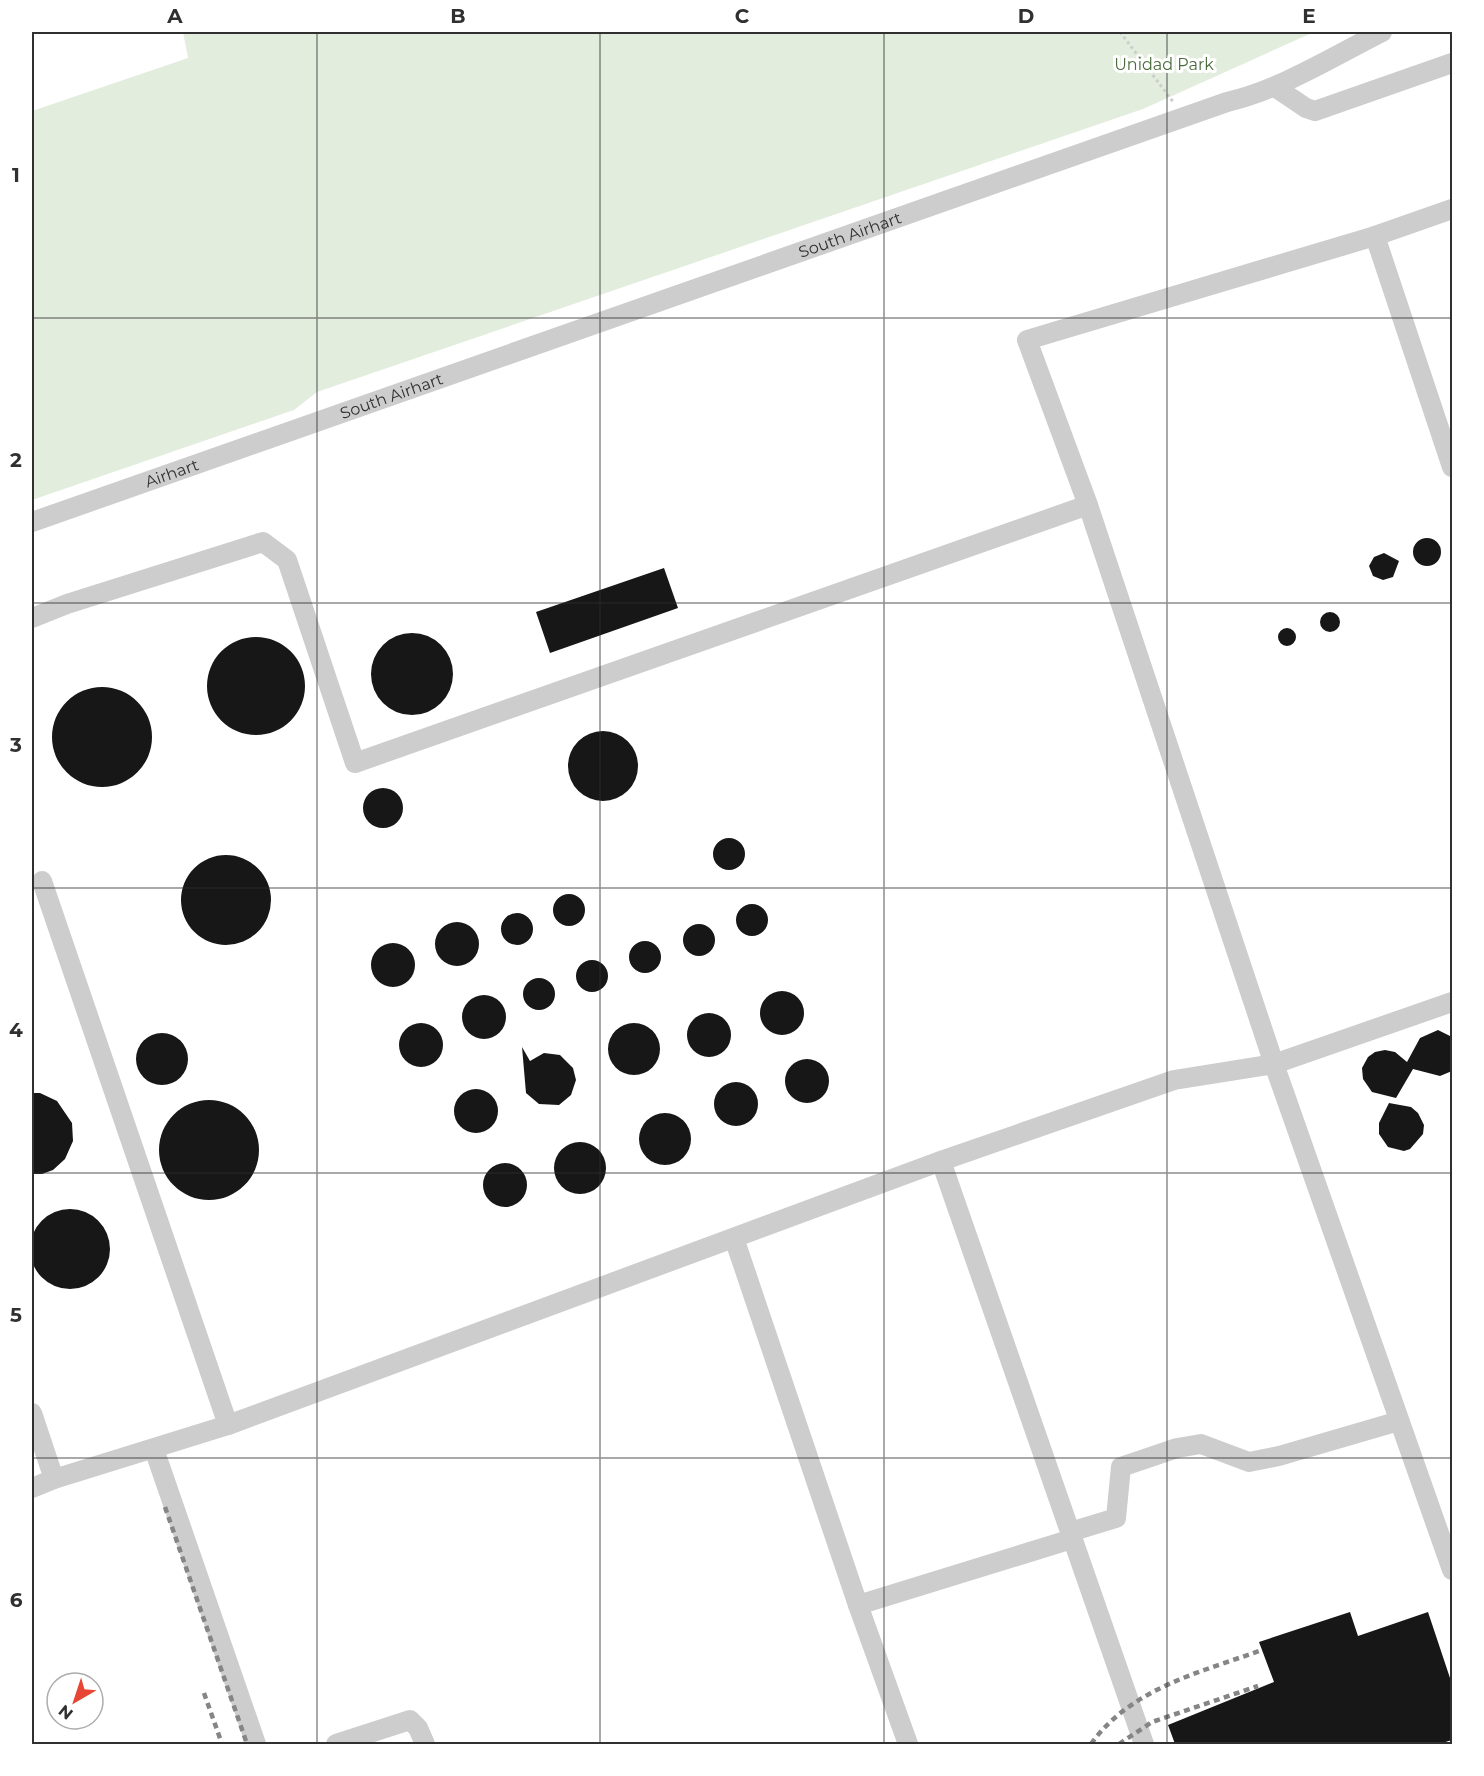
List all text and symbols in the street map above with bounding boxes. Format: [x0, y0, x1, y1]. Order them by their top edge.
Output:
text: A [166, 4, 183, 28]
text: B [450, 4, 466, 28]
text: C [735, 4, 750, 28]
text: D [1018, 4, 1034, 28]
text: E [1302, 4, 1316, 28]
park label: Unidad Park [1114, 55, 1214, 74]
text: 1 [12, 163, 20, 187]
street label: South Airhart [796, 208, 905, 262]
street label: South Airhart [338, 369, 446, 423]
text: 2 [10, 448, 22, 472]
street label: Airhart [142, 455, 202, 492]
text: 3 [9, 733, 22, 757]
text: 4 [9, 1018, 23, 1042]
text: 5 [10, 1303, 22, 1327]
text: 6 [10, 1588, 23, 1612]
north arrow [45, 1671, 105, 1731]
text: N [55, 1701, 77, 1724]

